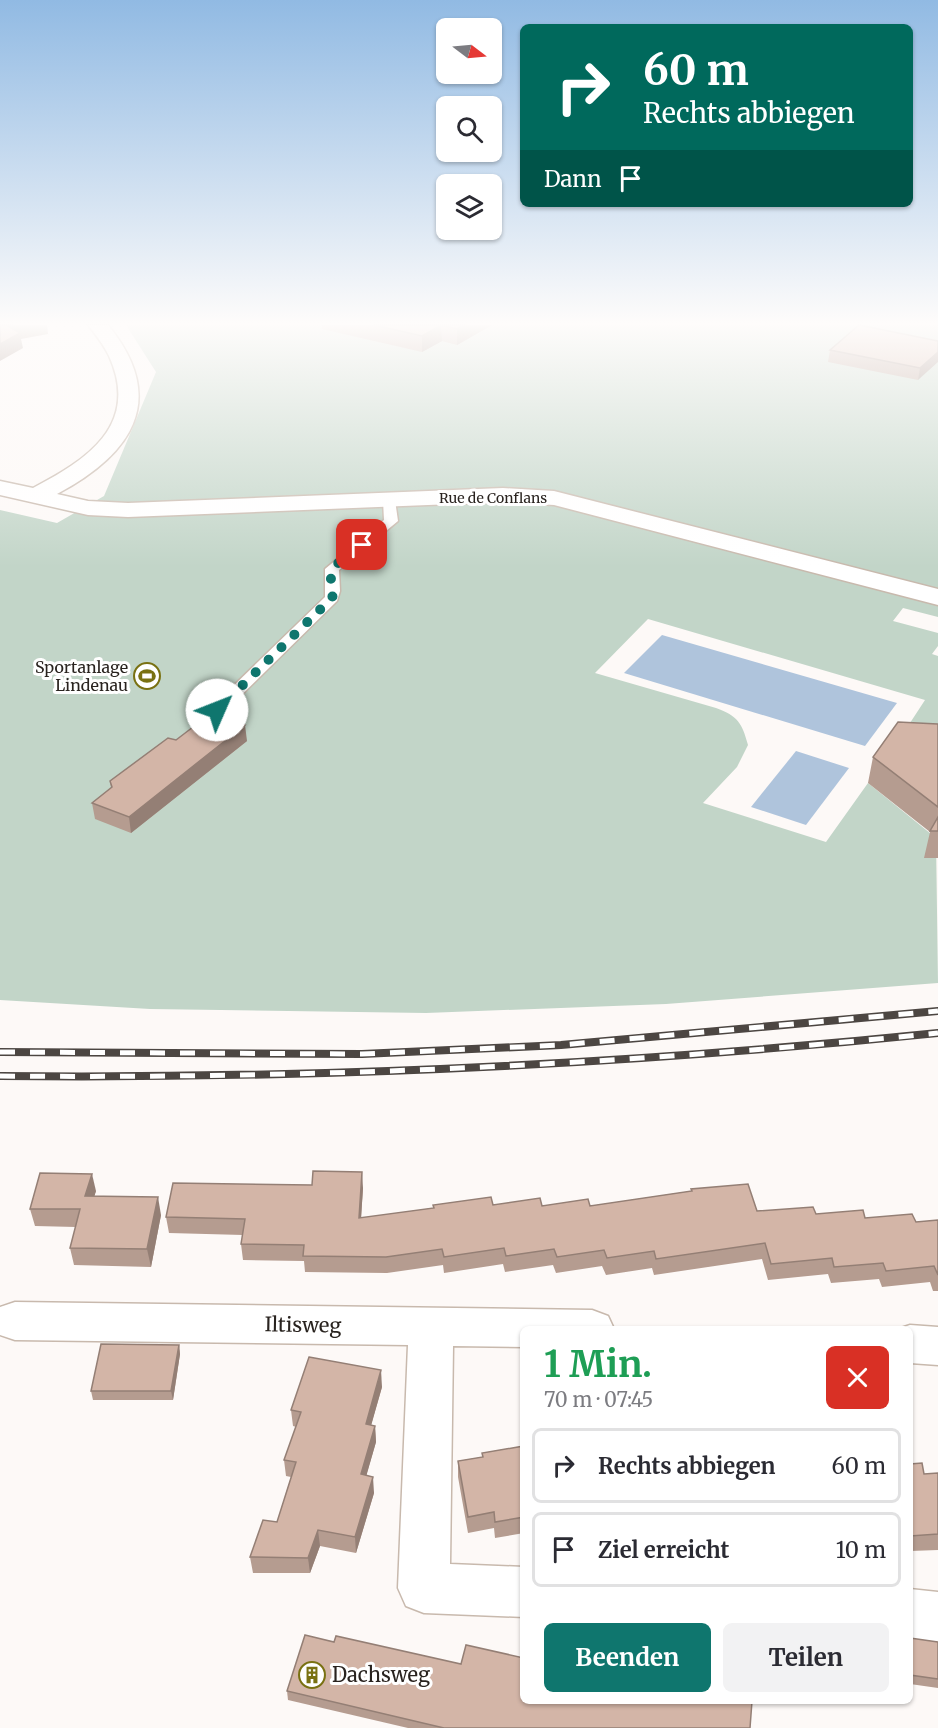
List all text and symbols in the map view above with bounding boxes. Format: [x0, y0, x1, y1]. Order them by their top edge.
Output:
north arrow [436, 18, 502, 84]
map controls [436, 18, 502, 240]
text: 60 m [643, 44, 749, 96]
icon: right [544, 48, 622, 126]
button: search [436, 96, 502, 162]
text: Rechts abbiegen [643, 96, 855, 130]
icon: arrive [614, 162, 647, 195]
text: Dann [544, 165, 602, 193]
button: layers [436, 174, 502, 240]
street label: Rue de Conflans [439, 489, 547, 507]
pin [336, 519, 387, 570]
icon: arrive [345, 528, 378, 561]
place label: Sportanlage Lindenau [35, 657, 128, 695]
sports icon: Sportanlage Lindenau [132, 661, 162, 691]
position arrow [185, 678, 249, 742]
street label: Iltisweg [264, 1311, 342, 1338]
text: 1 Min. [544, 1342, 652, 1387]
button: close [826, 1346, 889, 1409]
text: 70 m · 07:45 [544, 1387, 653, 1412]
icon: right [547, 1449, 580, 1482]
text: Rechts abbiegen [598, 1452, 775, 1480]
text: 60 m [832, 1452, 886, 1480]
icon: arrive [547, 1533, 580, 1566]
text: Ziel erreicht [598, 1536, 729, 1564]
text: 10 m [836, 1536, 886, 1564]
button: Beenden [544, 1623, 711, 1692]
button: Teilen [723, 1623, 889, 1692]
building icon: Dachsweg [297, 1660, 327, 1690]
place label: Dachsweg [332, 1662, 430, 1687]

